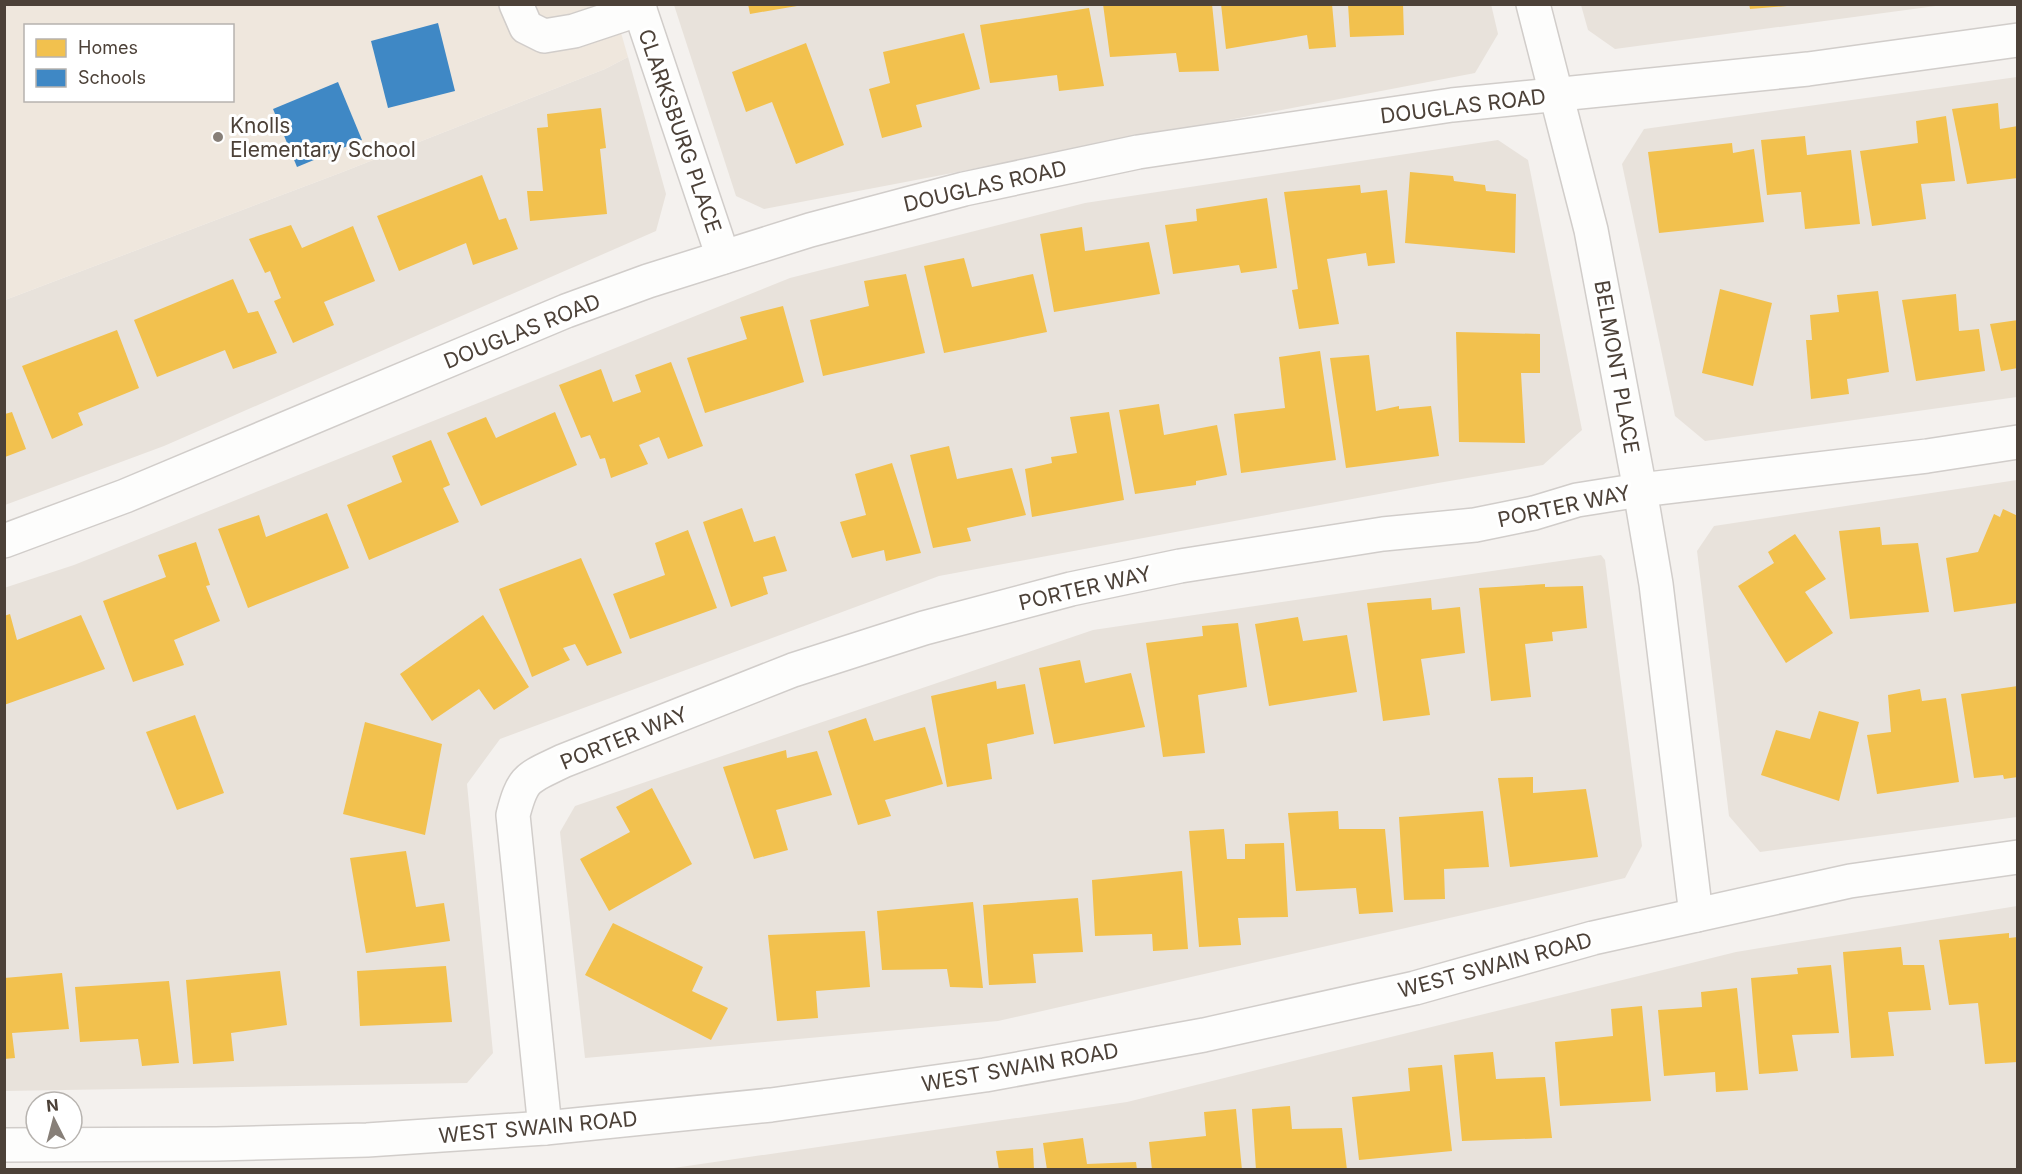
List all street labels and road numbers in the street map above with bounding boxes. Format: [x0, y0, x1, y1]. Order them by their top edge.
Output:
street label: CLARKSBURG PLACE [633, 26, 727, 236]
street label: DOUGLAS ROAD [1379, 83, 1547, 129]
street label: DOUGLAS ROAD [901, 155, 1069, 217]
street label: BELMONT PLACE [1589, 278, 1645, 456]
street label: DOUGLAS ROAD [440, 288, 604, 374]
street label: PORTER WAY [1495, 480, 1633, 532]
street label: PORTER WAY [1016, 561, 1154, 615]
street label: PORTER WAY [557, 701, 691, 775]
street label: WEST SWAIN ROAD [1395, 927, 1595, 1003]
street label: WEST SWAIN ROAD [920, 1037, 1120, 1097]
street label: WEST SWAIN ROAD [437, 1106, 639, 1148]

